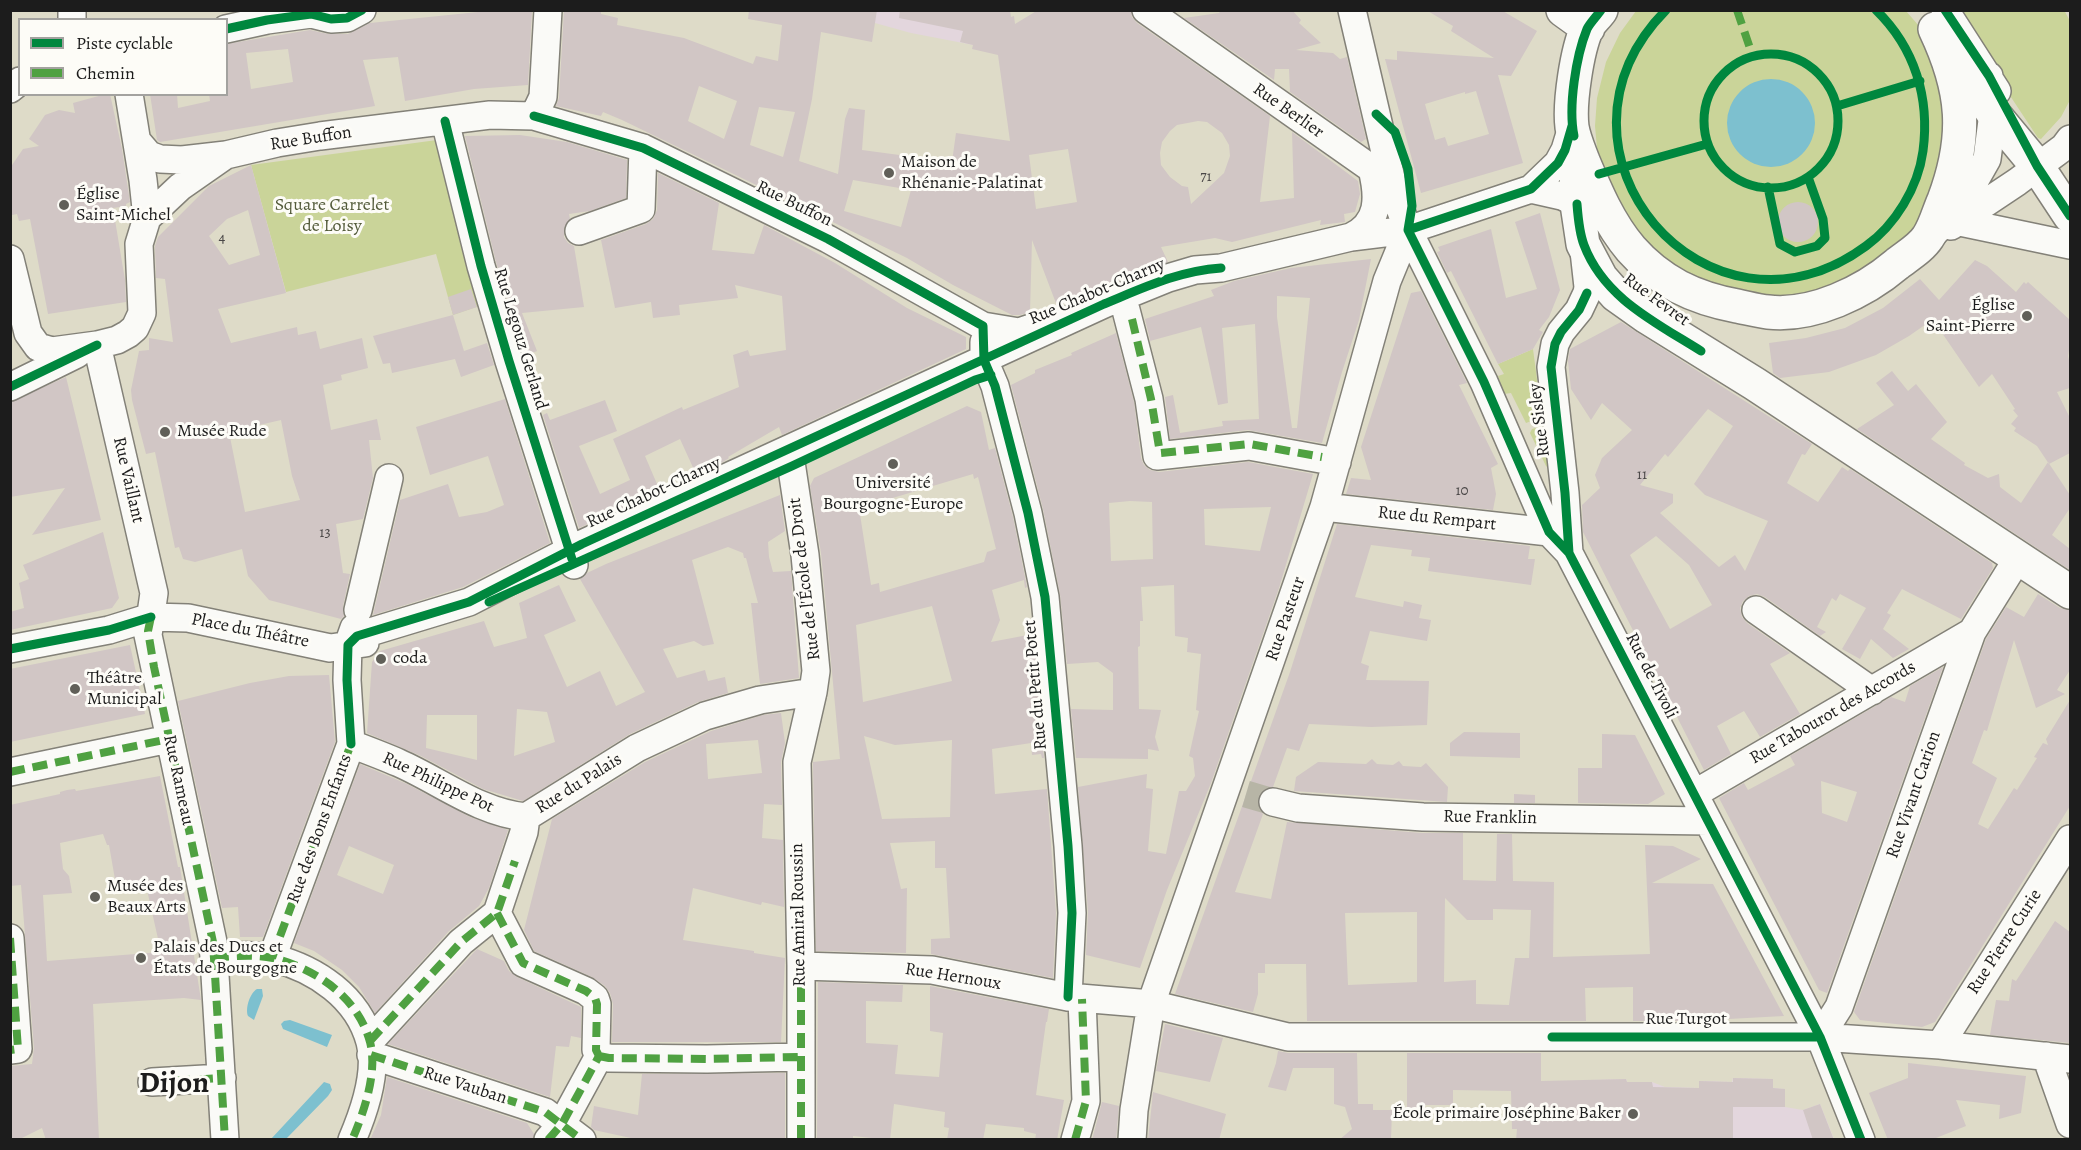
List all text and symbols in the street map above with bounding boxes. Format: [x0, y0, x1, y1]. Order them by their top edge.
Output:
legend [18, 18, 228, 96]
text: Piste cyclable [76, 31, 173, 55]
text: Chemin [76, 61, 135, 85]
street label: Rue Berlier [1248, 79, 1328, 143]
street label: Rue Buffon [269, 122, 353, 156]
place label: Maison de Rhénanie-Palatinat [901, 152, 1043, 195]
marker: Maison de Rhénanie-Palatinat [882, 166, 896, 180]
house number: 71 [1200, 168, 1212, 186]
street label: Rue Buffon [752, 176, 836, 232]
place label: Église Saint-Michel [76, 184, 171, 226]
park label: Square Carrelet de Loisy [275, 195, 389, 238]
marker: Église Saint-Michel [57, 198, 71, 212]
house number: 4 [219, 229, 225, 247]
street label: Rue Chabot-Charny [1026, 254, 1168, 330]
street label: Rue Legouz Gerland [488, 265, 552, 413]
street label: Rue Fevret [1618, 269, 1694, 331]
place label: Église Saint-Pierre [1926, 295, 2015, 338]
marker: Église Saint-Pierre [2020, 309, 2034, 323]
street label: Rue Sisley [1525, 382, 1555, 458]
place label: Musée Rude [177, 421, 266, 443]
marker: Musée Rude [158, 425, 172, 439]
street label: Rue Vaillant [108, 435, 148, 525]
street label: Rue Chabot-Charny [583, 452, 725, 534]
marker: Université Bourgogne-Europe [886, 457, 900, 471]
house number: 11 [1637, 466, 1647, 484]
place label: Université Bourgogne-Europe [823, 473, 963, 516]
house number: 10 [1455, 482, 1469, 500]
street label: Rue de l'École de Droit [784, 496, 826, 662]
street label: Rue du Rempart [1377, 502, 1497, 536]
house number: 13 [319, 524, 331, 542]
street label: Rue Pasteur [1262, 574, 1310, 664]
street label: Place du Théâtre [189, 609, 311, 653]
street label: Rue du Petit Potet [1020, 619, 1052, 751]
street label: Rue de Tivoli [1620, 629, 1682, 723]
place label: coda [393, 648, 427, 670]
marker: coda [374, 652, 388, 666]
street label: Rue Tabourot des Accords [1746, 657, 1920, 769]
place label: Théâtre Municipal [87, 668, 162, 710]
marker: Théâtre Municipal [68, 682, 82, 696]
street label: Rue Vivant Carion [1882, 729, 1946, 861]
street label: Rue Rameau [158, 733, 198, 827]
street label: Rue Philippe Pot [379, 748, 497, 818]
street label: Rue du Palais [532, 749, 626, 819]
street label: Rue des Bons Enfants [283, 751, 357, 907]
street label: Rue Franklin [1443, 806, 1537, 830]
street label: Rue Amiral Roussin [787, 843, 811, 987]
place label: Musée des Beaux Arts [107, 876, 186, 918]
street label: Rue Pierre Curie [1963, 885, 2047, 999]
marker: Musée des Beaux Arts [88, 890, 102, 904]
place label: Palais des Ducs et États de Bourgogne [153, 937, 297, 980]
marker: Palais des Ducs et États de Bourgogne [134, 951, 148, 965]
street label: Rue Hernoux [903, 959, 1003, 995]
street label: Rue Turgot [1645, 1009, 1727, 1031]
street label: Rue Vauban [420, 1062, 510, 1110]
district label: Dijon [139, 1067, 209, 1103]
place label: École primaire Joséphine Baker [1392, 1103, 1621, 1125]
marker: École primaire Joséphine Baker [1626, 1107, 1640, 1121]

